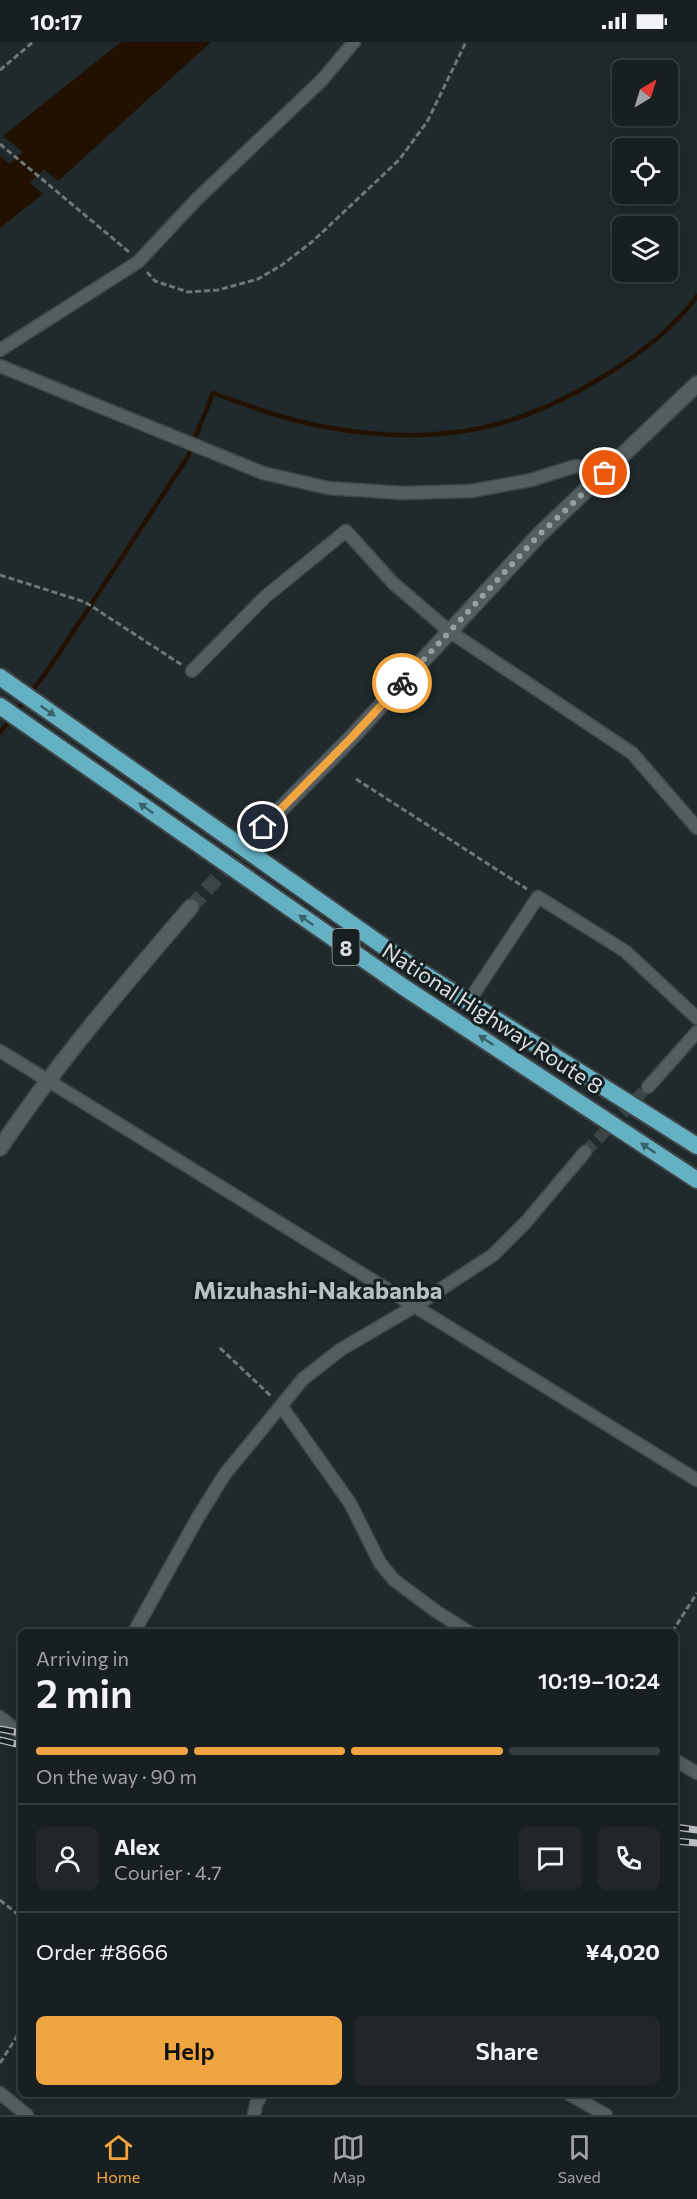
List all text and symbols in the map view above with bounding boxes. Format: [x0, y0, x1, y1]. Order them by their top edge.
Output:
text: 10:17 [30, 8, 82, 35]
north arrow [612, 60, 678, 126]
map controls [612, 60, 678, 282]
button: locate [612, 138, 678, 204]
button: layers [612, 216, 678, 282]
pin [579, 447, 630, 498]
icon: bag [588, 456, 621, 489]
courier [372, 653, 432, 713]
icon: bike [386, 667, 419, 700]
one-way arrow [39, 705, 55, 717]
pin [237, 801, 288, 852]
one-way arrow [139, 802, 155, 814]
icon: home [246, 810, 279, 843]
one-way arrow [299, 914, 315, 926]
road number: 8 [332, 929, 360, 965]
street label: National Highway Route 8 [377, 936, 609, 1100]
one-way arrow [478, 1035, 494, 1046]
one-way arrow [640, 1142, 656, 1153]
district label: Mizuhashi-Nakabanba [193, 1275, 443, 1304]
text: Arriving in [36, 1646, 129, 1670]
text: 10:19–10:24 [538, 1667, 660, 1694]
text: 2 min [36, 1668, 133, 1716]
text: On the way · 90 m [36, 1764, 197, 1788]
button: person [36, 1827, 99, 1890]
button: chat [519, 1827, 582, 1890]
button: phone [597, 1827, 660, 1890]
text: Alex [114, 1833, 160, 1860]
text: Courier · 4.7 [114, 1860, 222, 1884]
text: Order #8666 [36, 1938, 168, 1965]
text: ¥4,020 [586, 1938, 660, 1965]
button: Help [36, 2016, 342, 2085]
button: Share [354, 2016, 660, 2085]
tab: Home [96, 2131, 140, 2186]
tab: Map [332, 2131, 365, 2186]
tab: Saved [558, 2131, 601, 2186]

